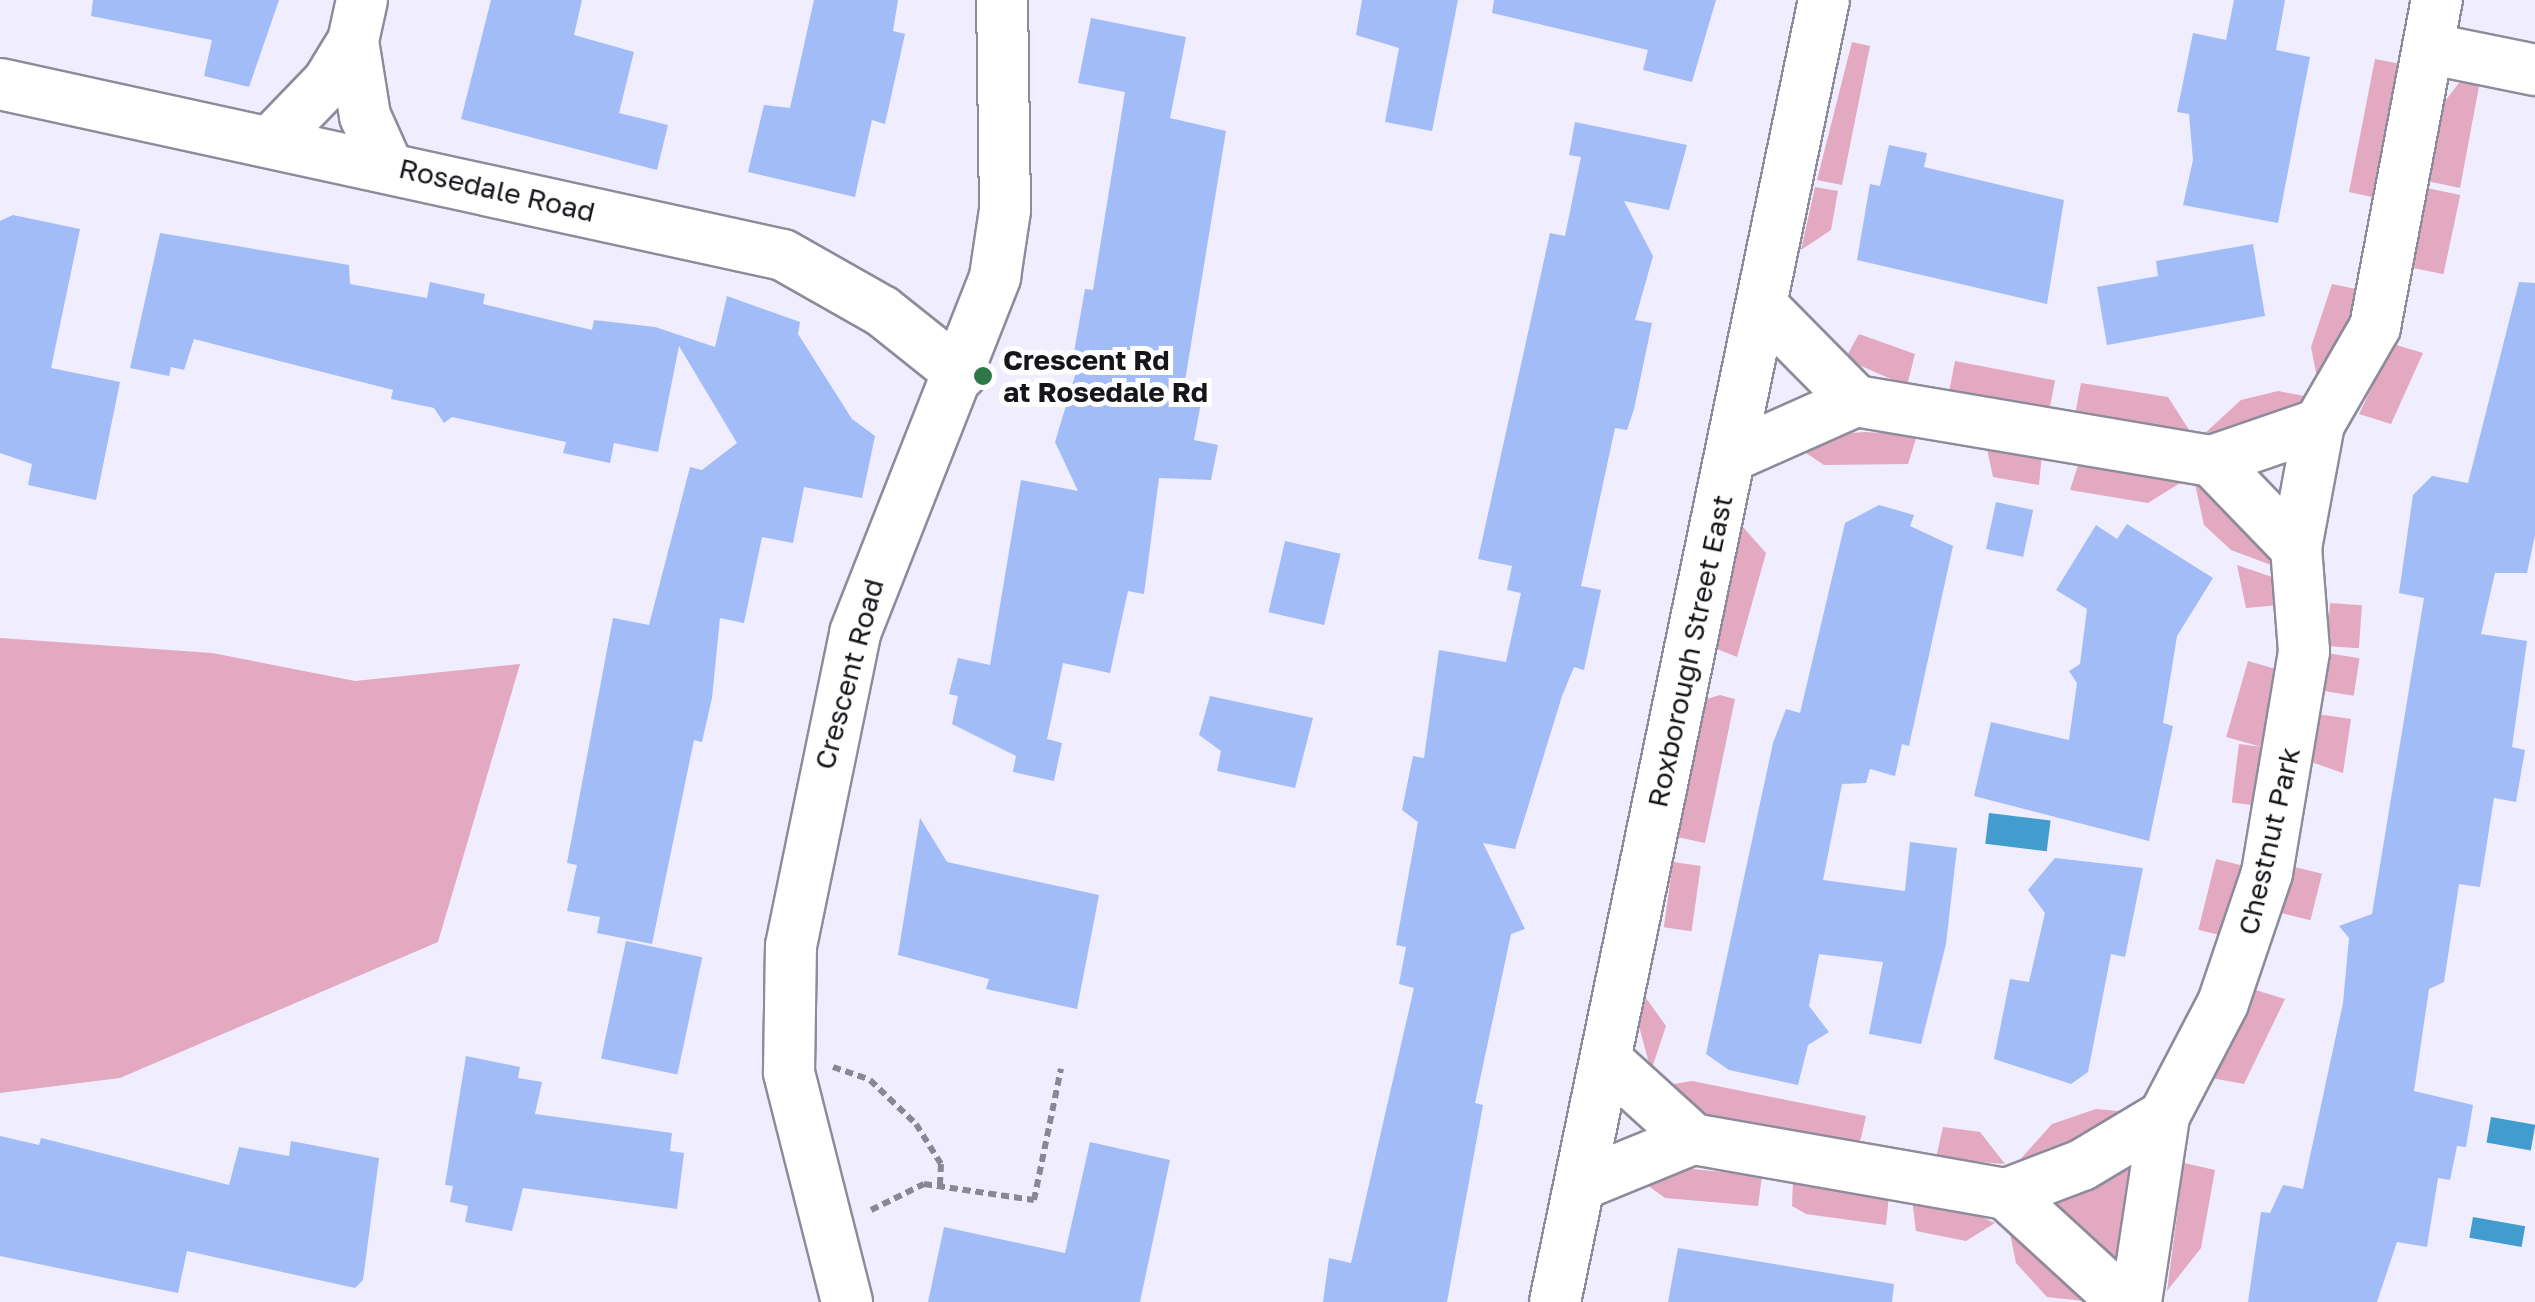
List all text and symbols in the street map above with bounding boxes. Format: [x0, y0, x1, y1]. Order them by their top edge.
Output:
street label: Rosedale Road [396, 151, 598, 229]
place label: Crescent Rd at Rosedale Rd [1003, 343, 1208, 409]
marker: Crescent Rd at Rosedale Rd [972, 365, 994, 387]
street label: Roxborough Street East [1640, 492, 1740, 810]
street label: Crescent Road [807, 575, 891, 773]
street label: Chestnut Park [2231, 744, 2307, 938]

